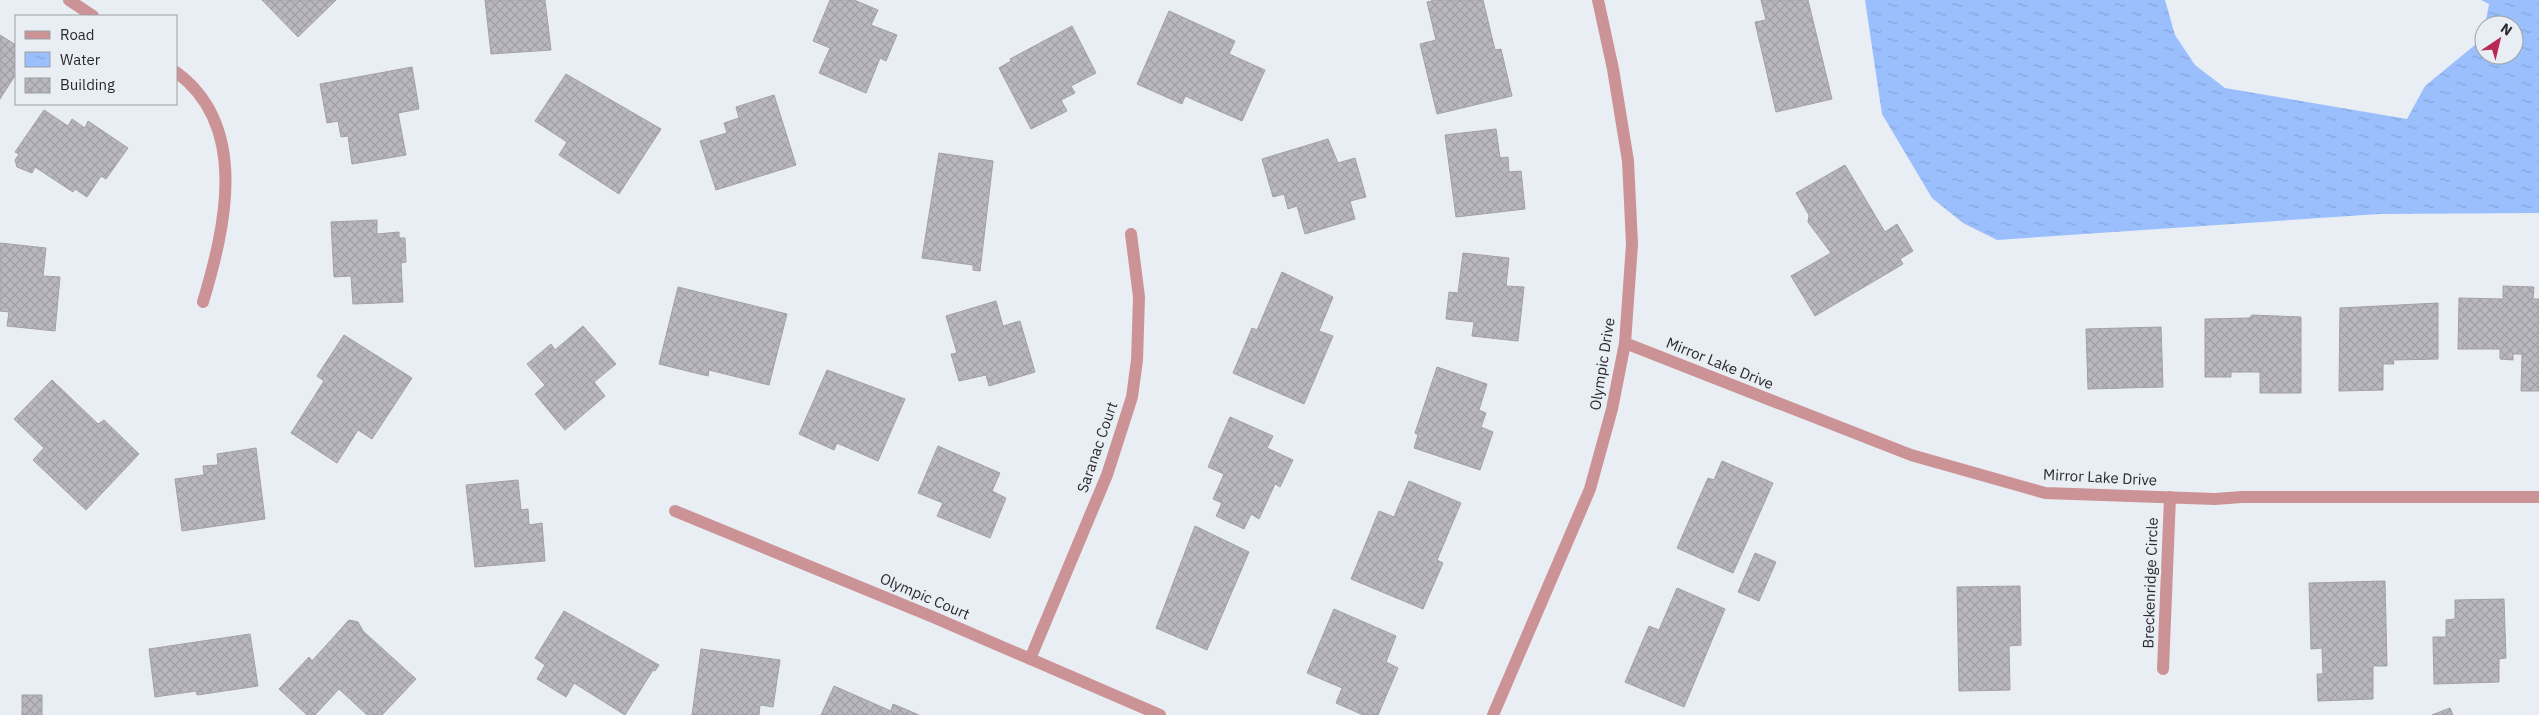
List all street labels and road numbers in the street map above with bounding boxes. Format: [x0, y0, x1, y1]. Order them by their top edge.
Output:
street label: Olympic Drive [1585, 316, 1619, 412]
street label: Mirror Lake Drive [1664, 333, 1776, 393]
street label: Saranac Court [1073, 399, 1121, 495]
street label: Mirror Lake Drive [2043, 465, 2157, 489]
street label: Breckenridge Circle [2138, 517, 2162, 649]
street label: Olympic Court [877, 569, 973, 623]

